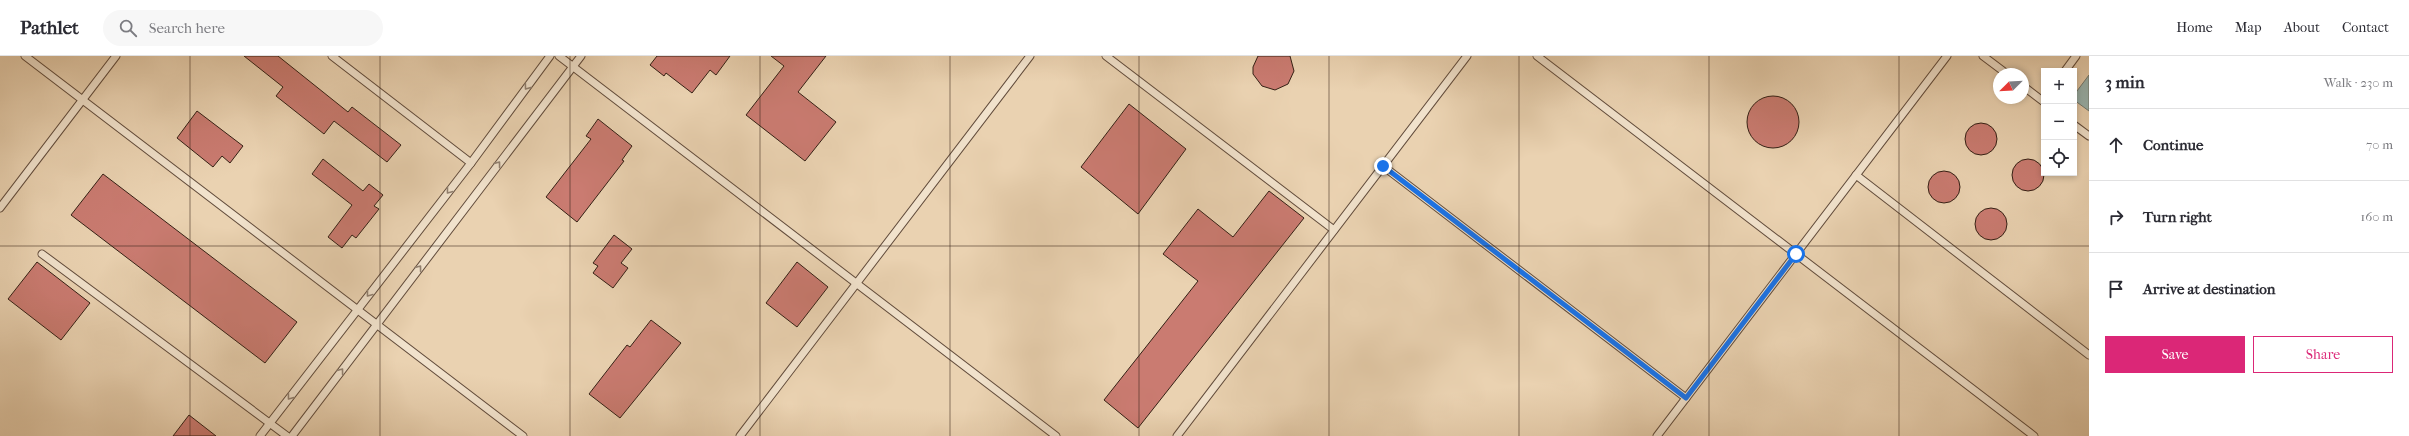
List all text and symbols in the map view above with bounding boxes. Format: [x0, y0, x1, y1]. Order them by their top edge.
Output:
search box [103, 10, 383, 46]
text: Pathlet [20, 17, 79, 39]
icon: search [117, 17, 139, 39]
text: Search here [149, 19, 225, 37]
text: Home [2176, 19, 2213, 36]
text: Map [2235, 19, 2262, 36]
text: About [2284, 19, 2320, 36]
text: Contact [2342, 19, 2389, 36]
north arrow [1993, 68, 2029, 104]
map controls [2041, 68, 2077, 176]
button: + [2041, 68, 2077, 104]
text: 3 min [2105, 72, 2145, 92]
text: Walk · 230 m [2324, 75, 2393, 90]
one-way arrow [525, 83, 532, 90]
button: − [2041, 104, 2077, 140]
icon: ahead [2105, 134, 2127, 156]
text: Continue [2143, 136, 2203, 154]
text: 70 m [2366, 137, 2393, 152]
button: locate [2041, 140, 2077, 176]
route end [1374, 157, 1392, 175]
one-way arrow [494, 162, 501, 169]
one-way arrow [447, 187, 454, 194]
icon: right [2105, 206, 2127, 228]
text: Turn right [2143, 208, 2212, 226]
text: 160 m [2361, 209, 2393, 224]
route start [1787, 245, 1805, 263]
one-way arrow [415, 265, 422, 272]
icon: arrive [2105, 278, 2127, 300]
text: Arrive at destination [2143, 280, 2275, 298]
one-way arrow [367, 289, 374, 296]
button: Save [2105, 336, 2245, 373]
button: Share [2253, 336, 2393, 373]
one-way arrow [336, 369, 343, 376]
one-way arrow [288, 392, 295, 399]

